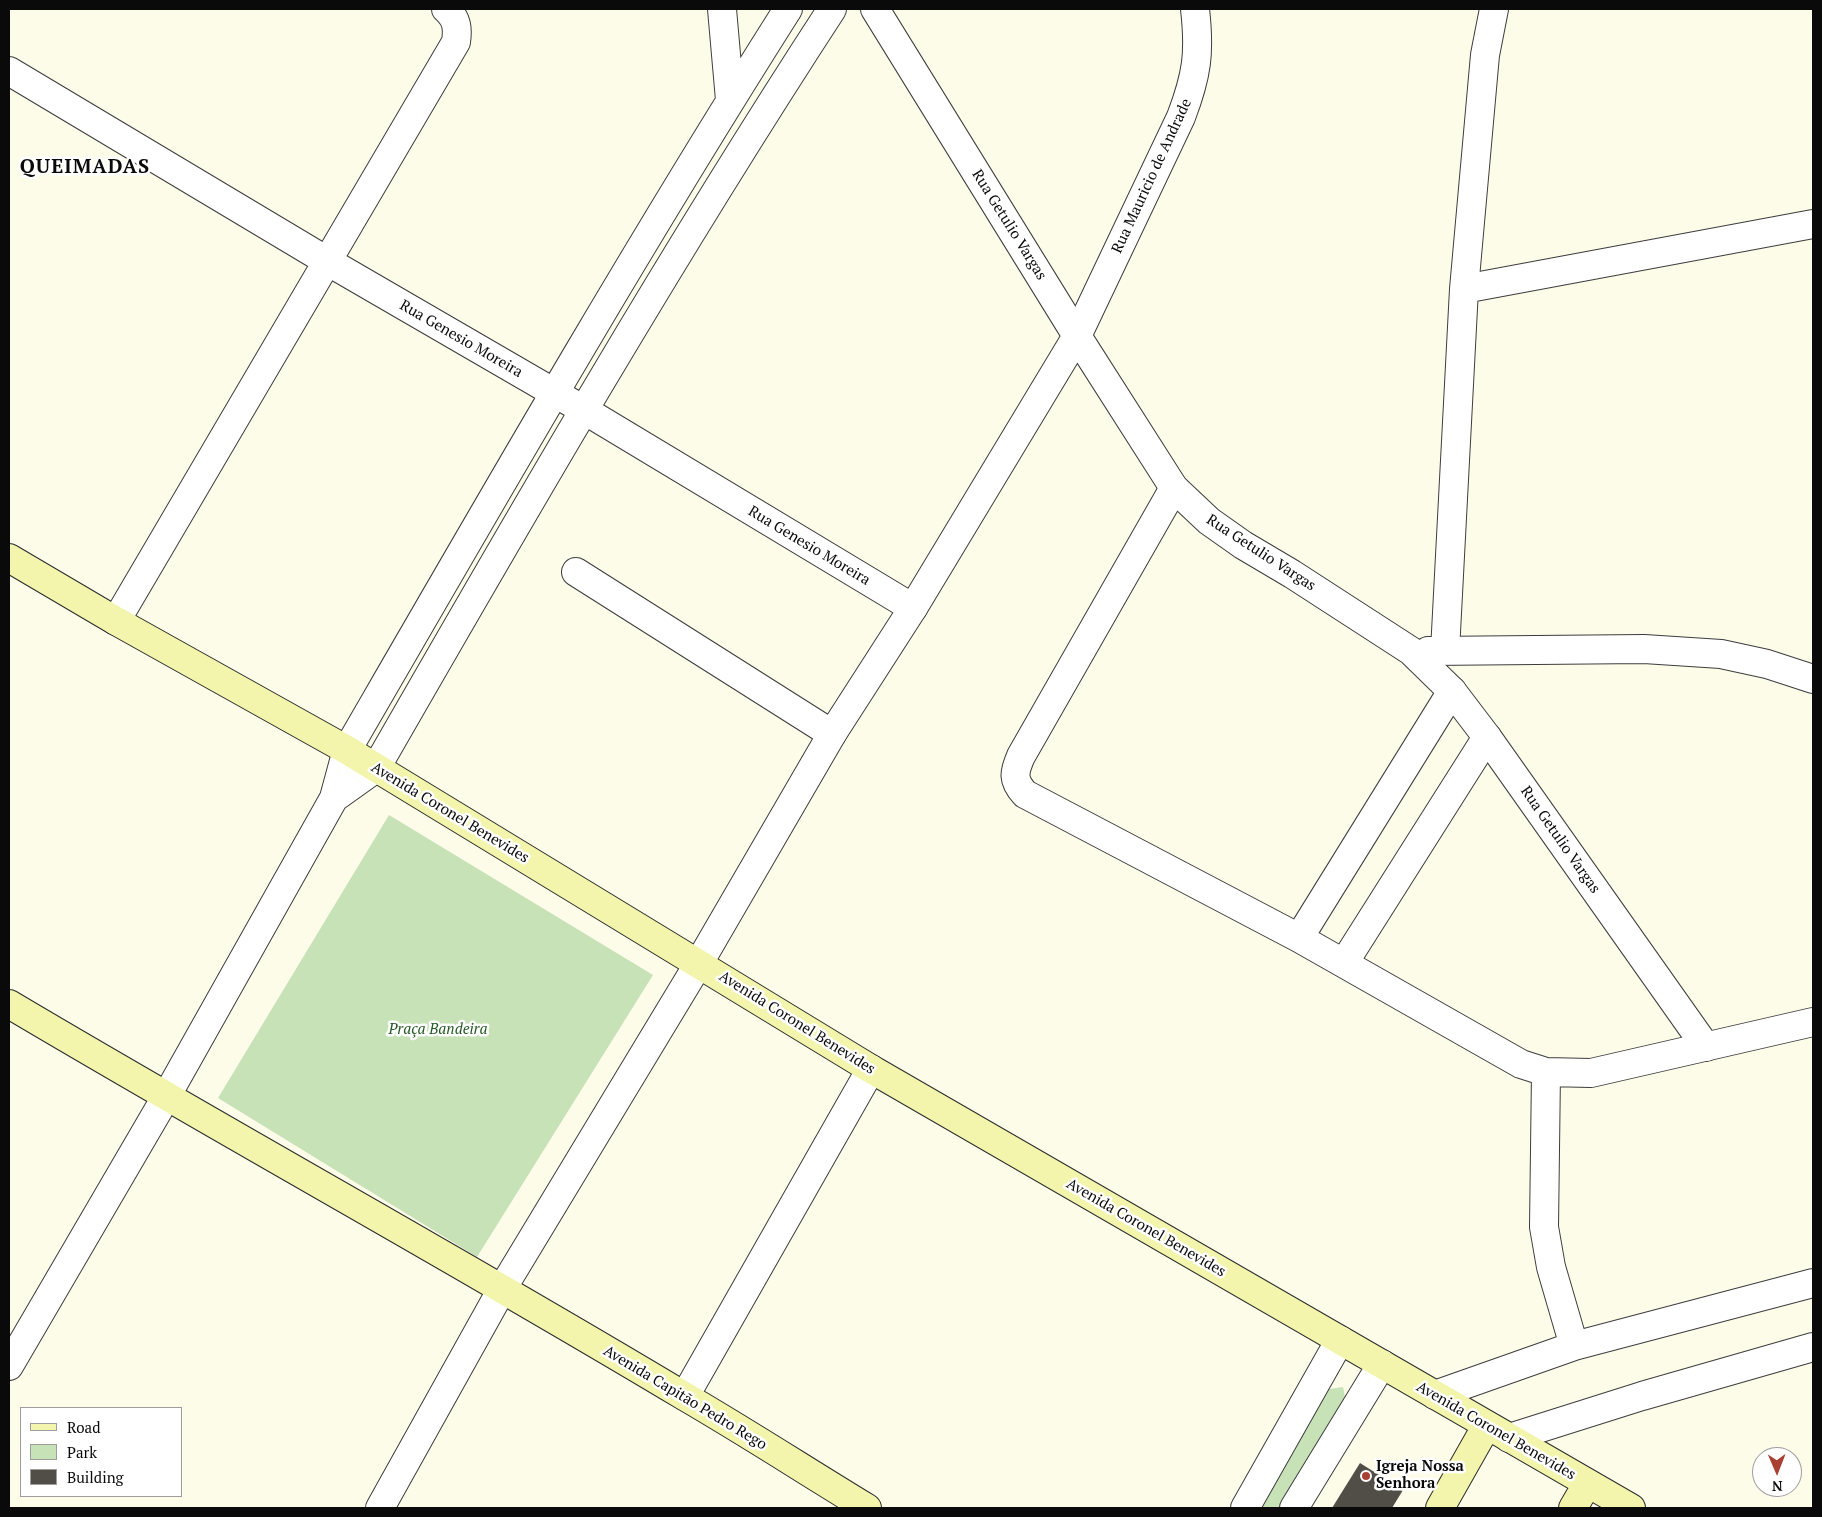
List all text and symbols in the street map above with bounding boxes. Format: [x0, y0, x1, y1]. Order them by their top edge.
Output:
street label: Rua Mauricio de Andrade [1108, 96, 1196, 256]
district label: QUEIMADAS [19, 155, 151, 179]
street label: Rua Getulio Vargas [968, 166, 1050, 284]
street label: Rua Genesio Moreira [396, 296, 526, 382]
street label: Rua Genesio Moreira [745, 502, 873, 590]
street label: Rua Getulio Vargas [1203, 511, 1319, 595]
street label: Avenida Coronel Benevides [368, 759, 532, 867]
street label: Rua Getulio Vargas [1516, 783, 1604, 897]
street label: Avenida Coronel Benevides [716, 967, 878, 1079]
park label: Praça Bandeira [389, 1021, 487, 1039]
street label: Avenida Coronel Benevides [1063, 1175, 1229, 1281]
street label: Avenida Capitão Pedro Rego [600, 1342, 770, 1454]
street label: Avenida Coronel Benevides [1413, 1378, 1579, 1484]
legend [20, 1407, 182, 1497]
text: Road [67, 1417, 100, 1437]
text: Park [67, 1442, 97, 1462]
north arrow [1752, 1447, 1802, 1497]
place label: Igreja Nossa Senhora [1376, 1458, 1464, 1493]
text: Building [67, 1467, 124, 1487]
marker: Igreja Nossa Senhora [1360, 1470, 1372, 1482]
text: N [1772, 1477, 1783, 1496]

